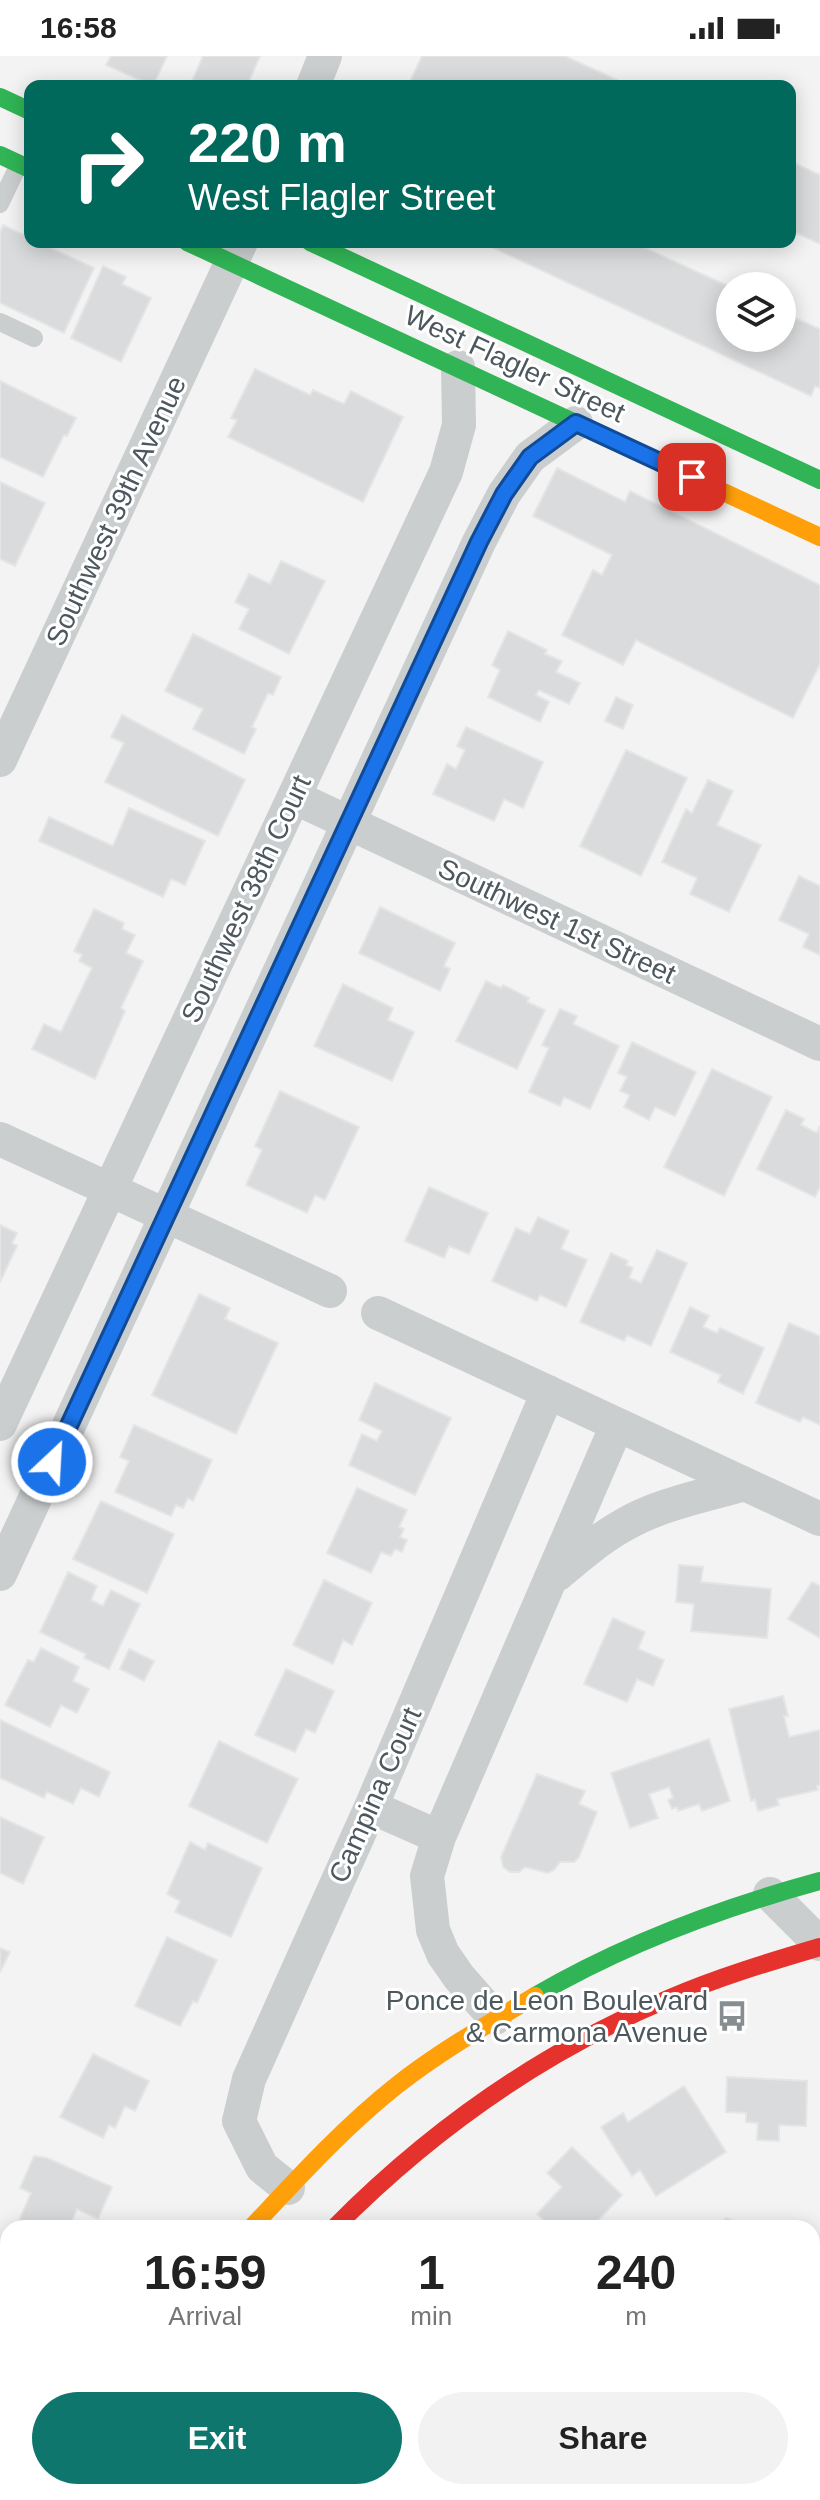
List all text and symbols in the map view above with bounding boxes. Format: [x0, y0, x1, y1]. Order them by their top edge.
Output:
text: 16:58 [40, 11, 117, 44]
text: 220 m [188, 111, 347, 174]
icon: right [56, 112, 160, 216]
text: West Flagler Street [188, 177, 495, 218]
map controls [716, 272, 796, 352]
button: layers [716, 272, 796, 352]
street label: West Flagler Street [400, 299, 630, 429]
street label: Southwest 39th Avenue [40, 371, 192, 651]
pin [658, 443, 726, 511]
icon: arrive [670, 455, 714, 499]
street label: Southwest 38th Court [175, 770, 317, 1028]
street label: Southwest 1st Street [433, 852, 681, 990]
position arrow [10, 1420, 94, 1504]
street label: Campina Court [323, 1702, 428, 1887]
place label: Ponce de Leon Boulevard & Carmona Avenue [386, 1985, 708, 2048]
bus stop icon: Ponce de Leon Boulevard & Carmona Avenue [715, 1999, 749, 2033]
text: 16:59 [144, 2246, 267, 2299]
text: 1 [418, 2246, 445, 2299]
text: 240 [596, 2246, 676, 2299]
text: Arrival [168, 2301, 242, 2331]
text: min [410, 2301, 452, 2331]
text: m [625, 2301, 647, 2331]
button: Exit [32, 2392, 402, 2484]
button: Share [418, 2392, 788, 2484]

